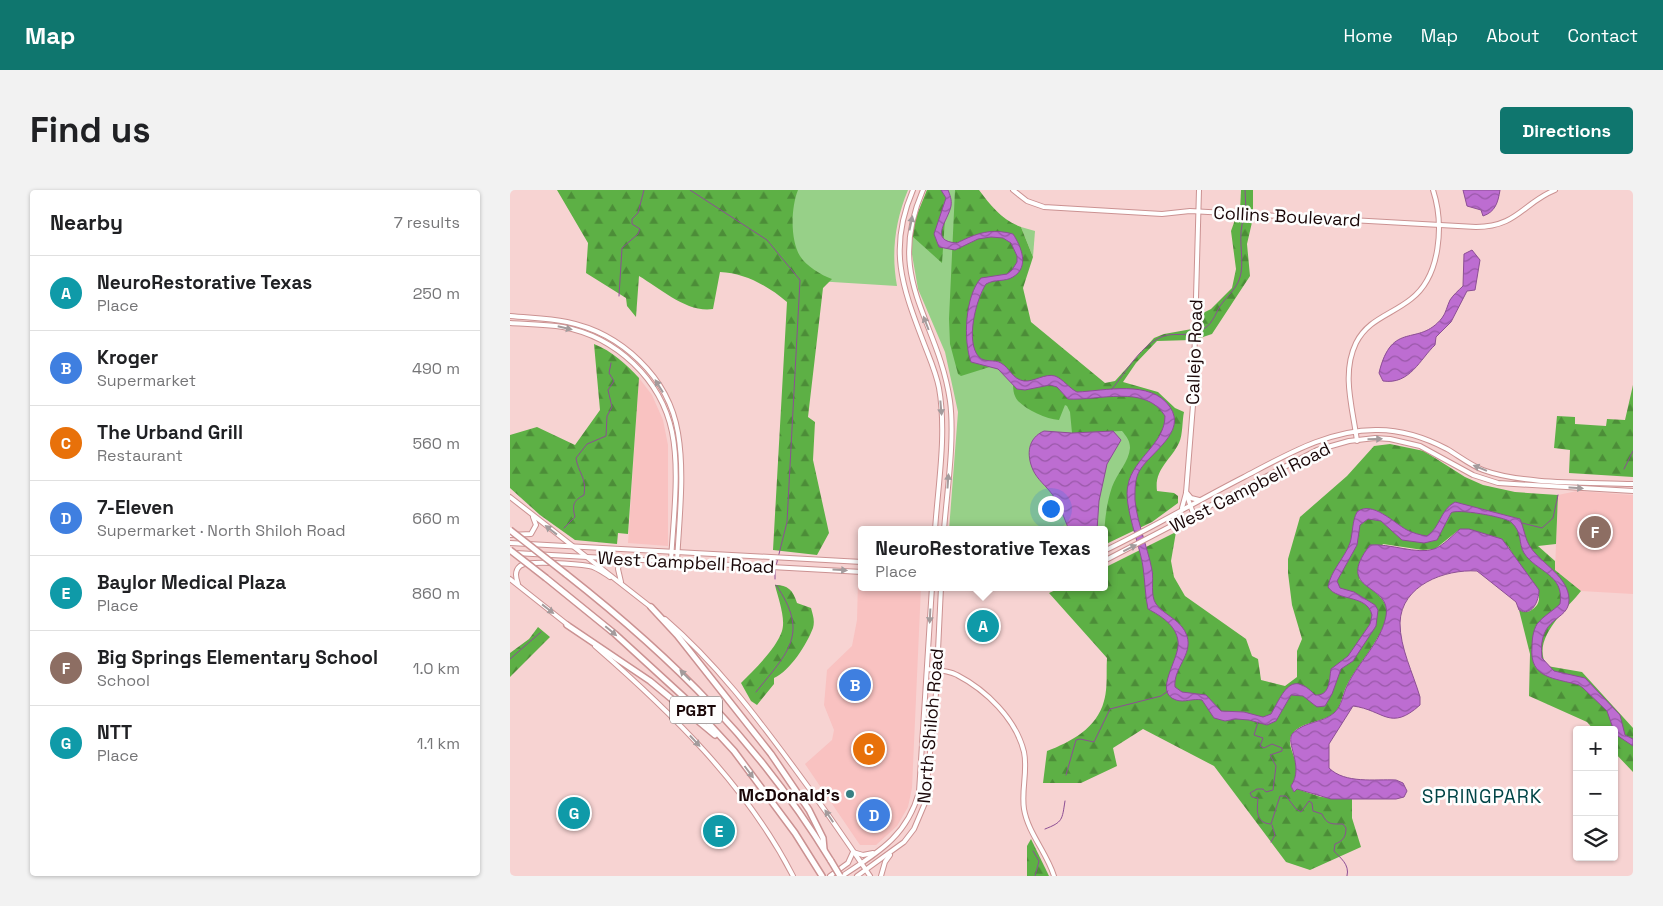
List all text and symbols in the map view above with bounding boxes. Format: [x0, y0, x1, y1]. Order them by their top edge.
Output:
text: Map [25, 20, 75, 51]
text: Home [1344, 24, 1393, 47]
text: Map [1421, 24, 1458, 47]
text: About [1486, 24, 1540, 47]
text: Contact [1568, 24, 1638, 47]
button: Directions [1500, 107, 1633, 154]
text: Find us [30, 108, 151, 152]
street label: Collins Boulevard [1213, 201, 1361, 231]
text: Nearby [50, 209, 123, 236]
text: 7 results [394, 212, 460, 233]
one-way arrow [908, 214, 916, 230]
text: NeuroRestorative Texas [97, 270, 312, 295]
text: A [61, 283, 71, 304]
text: 250 m [413, 283, 460, 304]
text: Place [97, 295, 139, 316]
street label: Callejo Road [1181, 299, 1207, 405]
one-way arrow [922, 315, 929, 330]
one-way arrow [558, 324, 573, 332]
text: Kroger [97, 345, 158, 370]
text: B [61, 358, 71, 379]
text: 490 m [412, 358, 460, 379]
text: Supermarket [97, 370, 196, 391]
one-way arrow [654, 380, 664, 393]
one-way arrow [937, 400, 945, 416]
text: The Urband Grill [97, 420, 243, 445]
text: C [61, 433, 71, 454]
text: 560 m [412, 433, 460, 454]
one-way arrow [1368, 435, 1384, 443]
street label: West Campbell Road [1166, 437, 1334, 537]
text: Restaurant [97, 445, 183, 466]
one-way arrow [1472, 464, 1487, 472]
one-way arrow [944, 473, 952, 489]
one-way arrow [1569, 484, 1585, 492]
text: 7-Eleven [97, 495, 174, 520]
your location [1038, 496, 1064, 522]
text: D [61, 508, 71, 529]
text: 660 m [412, 508, 460, 529]
pin: F [1579, 513, 1611, 551]
text: Supermarket · North Shiloh Road [97, 520, 346, 541]
one-way arrow [545, 524, 558, 535]
popup [858, 526, 1108, 591]
text: NeuroRestorative Texas [875, 536, 1091, 561]
one-way arrow [1123, 544, 1138, 552]
street label: West Campbell Road [597, 546, 775, 578]
text: Place [875, 561, 917, 582]
one-way arrow [832, 567, 848, 575]
text: Baylor Medical Plaza [97, 570, 286, 595]
text: E [62, 583, 70, 604]
text: 860 m [412, 583, 460, 604]
text: Place [97, 595, 139, 616]
one-way arrow [541, 604, 555, 614]
pin: A [967, 607, 999, 645]
one-way arrow [926, 608, 934, 624]
one-way arrow [605, 626, 618, 637]
text: Big Springs Elementary School [97, 645, 378, 670]
street label: North Shiloh Road [912, 647, 948, 805]
text: F [62, 658, 70, 679]
text: 1.0 km [413, 658, 460, 679]
pin: B [839, 666, 871, 704]
one-way arrow [679, 669, 691, 681]
text: School [97, 670, 150, 691]
road number: PGBT [670, 696, 722, 724]
text: NTT [97, 720, 132, 745]
map controls [1573, 726, 1618, 861]
button: + [1573, 726, 1618, 771]
pin: C [853, 730, 885, 768]
text: G [61, 733, 71, 754]
text: 1.1 km [417, 733, 460, 754]
one-way arrow [689, 735, 701, 747]
text: Place [97, 745, 139, 766]
one-way arrow [744, 765, 755, 778]
button: − [1573, 771, 1618, 816]
place label: McDonald's [738, 783, 840, 806]
district label: SPRINGPARK [1422, 784, 1542, 809]
marker: McDonald's [844, 788, 856, 800]
pin: G [558, 794, 590, 832]
pin: D [858, 796, 890, 834]
one-way arrow [824, 810, 834, 823]
pin: E [703, 812, 735, 850]
button: layers [1573, 816, 1618, 861]

